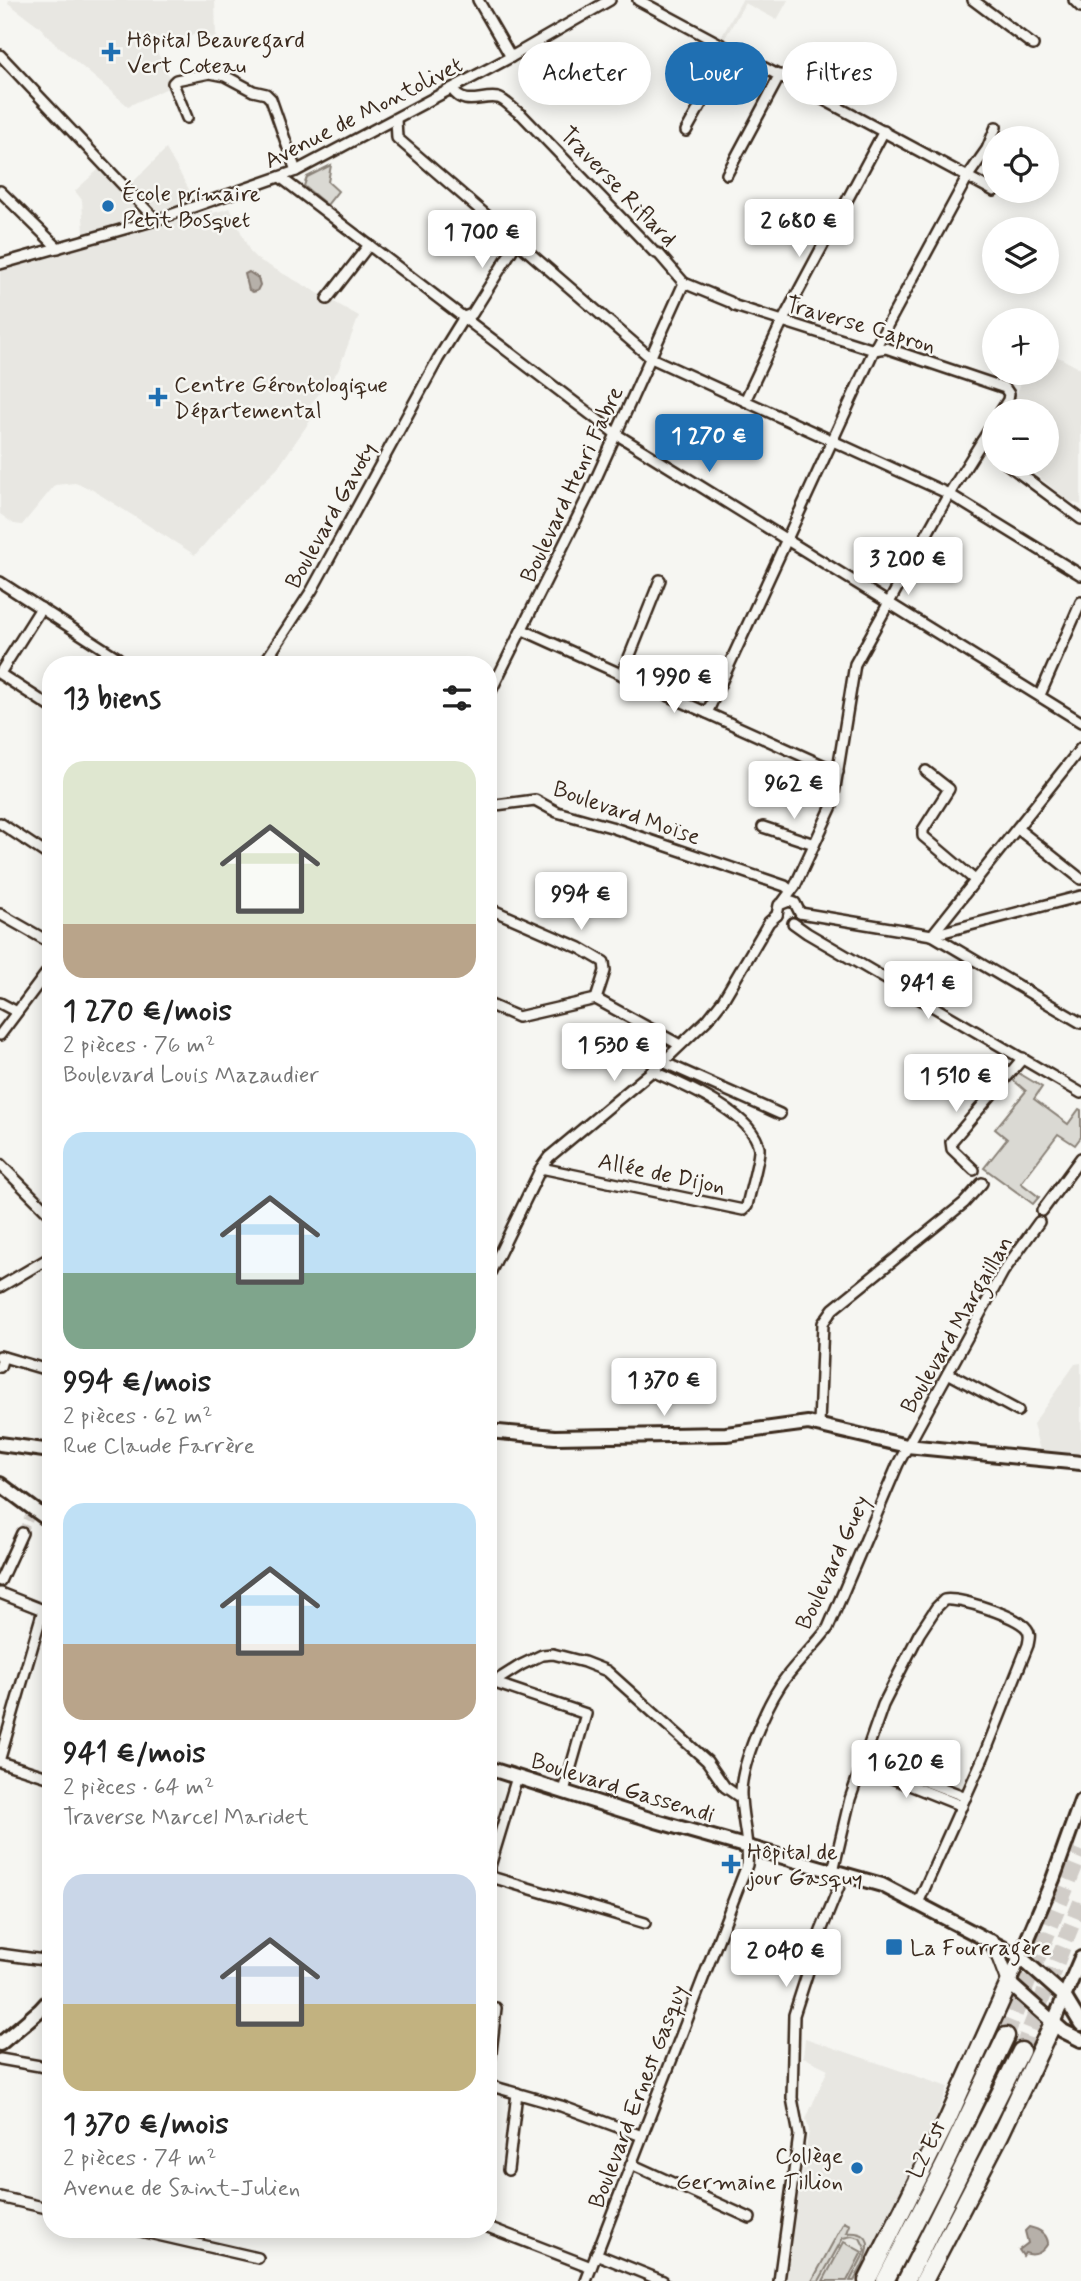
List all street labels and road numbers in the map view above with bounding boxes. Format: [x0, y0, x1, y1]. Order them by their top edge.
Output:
street label: Avenue de Montolivet [260, 51, 468, 177]
street label: Traverse Riflard [552, 121, 683, 254]
street label: Traverse Capron [782, 290, 939, 362]
street label: Boulevard Henri Fabre [514, 382, 631, 588]
street label: Boulevard Gavoty [279, 437, 384, 594]
street label: Boulevard Moïse [549, 775, 704, 853]
street label: Allée de Dijon [595, 1147, 728, 1203]
street label: Boulevard Margaillan [895, 1231, 1023, 1420]
street label: Boulevard Guey [790, 1491, 878, 1635]
street label: Boulevard Gassendi [527, 1747, 718, 1831]
street label: Boulevard Ernest Gasquy [582, 1981, 695, 2213]
street label: L2 Est [901, 2116, 955, 2184]

